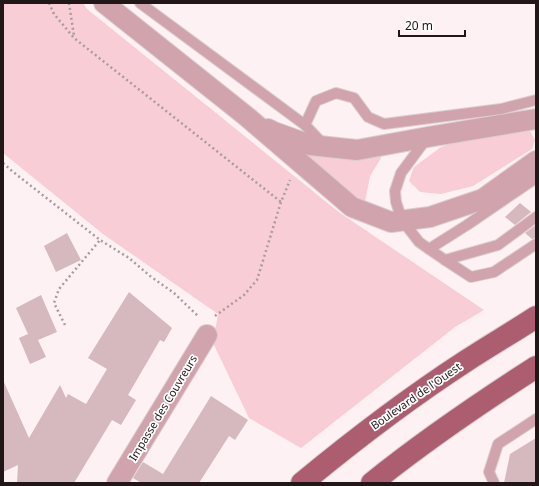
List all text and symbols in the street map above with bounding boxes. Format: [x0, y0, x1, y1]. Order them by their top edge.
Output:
scale bar [399, 12, 465, 38]
text: 20 m [405, 17, 433, 34]
street label: Impasse des Couvreurs [125, 352, 200, 463]
street label: Boulevard de l'Ouest [368, 359, 464, 432]

